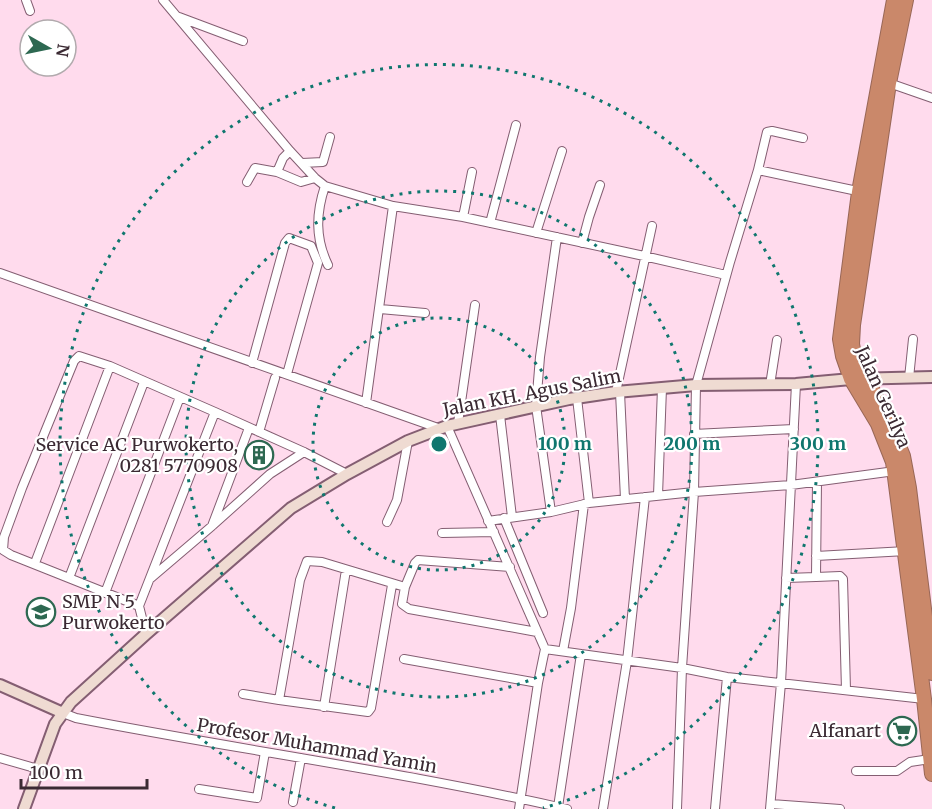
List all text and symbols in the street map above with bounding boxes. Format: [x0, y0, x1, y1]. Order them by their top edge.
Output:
north arrow [18, 18, 78, 78]
text: N [52, 43, 74, 59]
street label: Jalan Gerilya [850, 341, 916, 452]
street label: Jalan KH. Agus Salim [440, 364, 623, 421]
text: 100 m [538, 432, 592, 455]
text: 200 m [664, 432, 720, 455]
text: 300 m [790, 432, 846, 455]
place label: Service AC Purwokerto, 0281 5770908 [35, 433, 238, 477]
centre of rings [429, 434, 449, 454]
building icon: Service AC Purwokerto, 0281 5770908 [243, 439, 275, 471]
place label: SMP N 5 Purwokerto [62, 590, 164, 634]
school or university icon: SMP N 5 Purwokerto [25, 596, 57, 628]
street label: Profesor Muhammad Yamin [195, 713, 439, 778]
supermarket icon: Alfanart [886, 715, 918, 747]
place label: Alfanart [808, 719, 881, 742]
scale bar [21, 752, 147, 790]
text: 100 m [30, 761, 83, 784]

